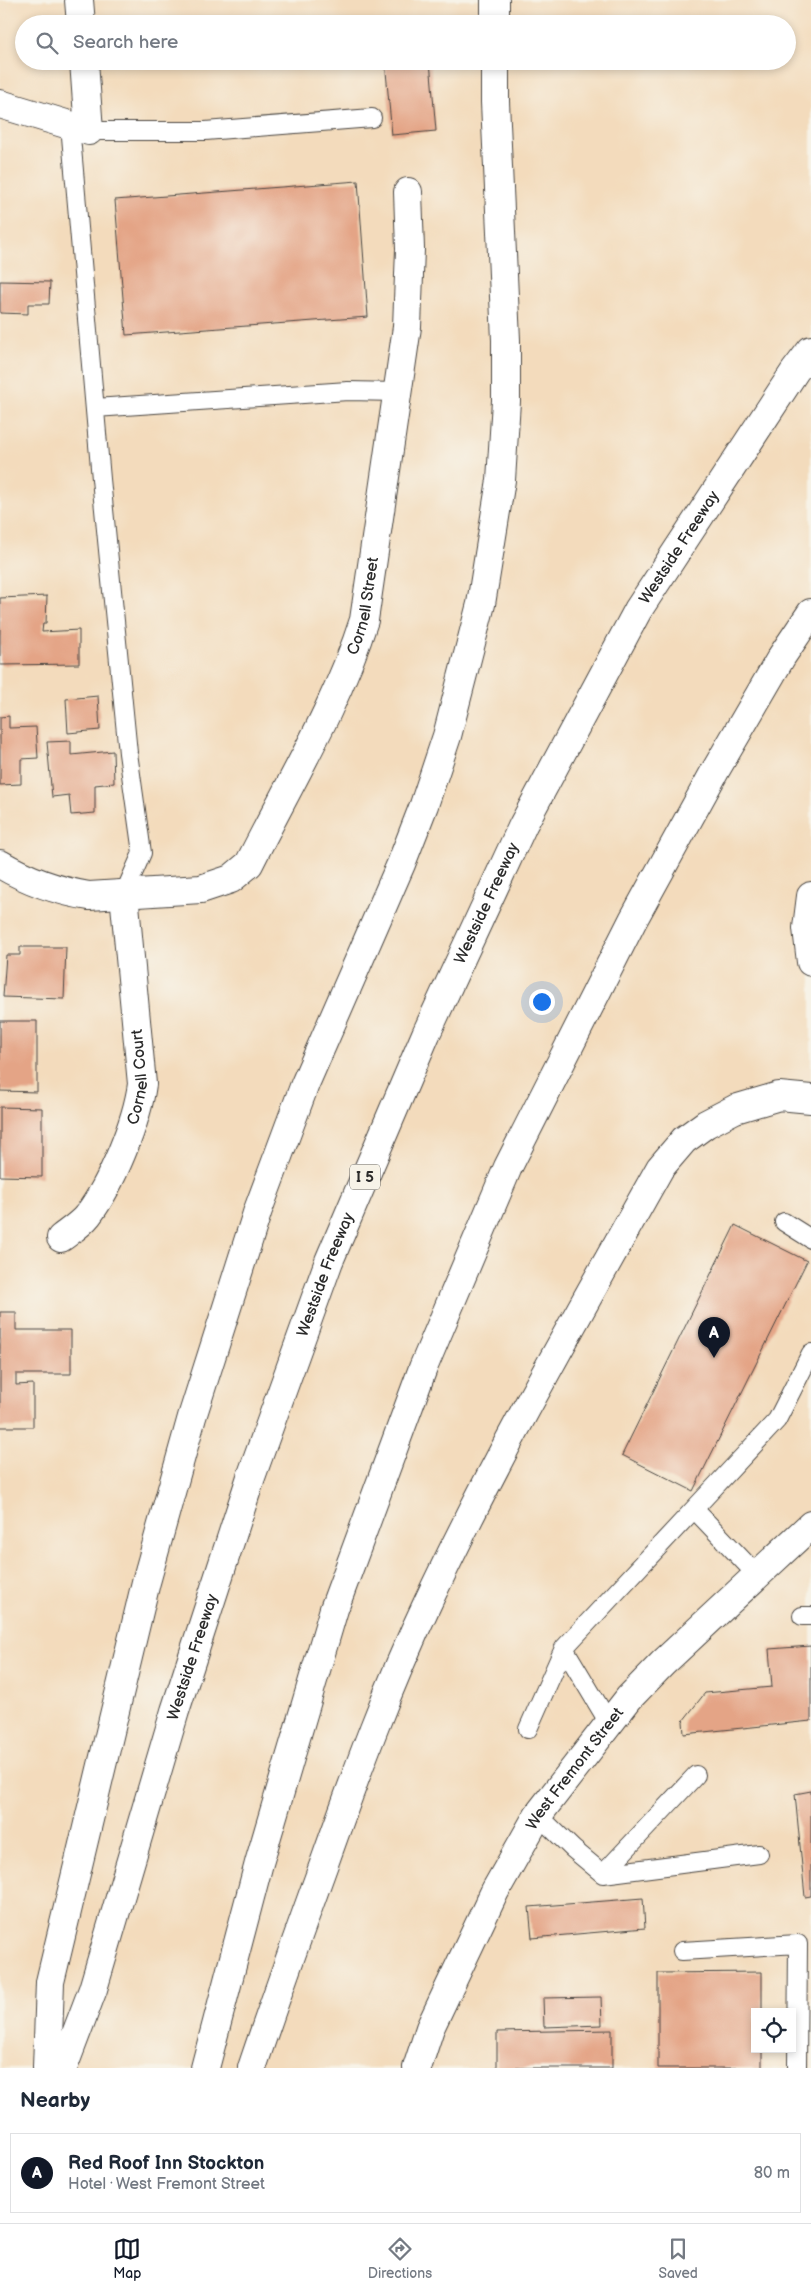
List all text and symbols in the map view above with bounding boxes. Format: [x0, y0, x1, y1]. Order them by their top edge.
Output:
search box [15, 15, 796, 70]
icon: search [33, 29, 61, 57]
text: Search here [73, 31, 178, 54]
street label: Westside Freeway [635, 487, 724, 608]
street label: Cornell Street [343, 556, 383, 658]
street label: Westside Freeway [450, 839, 523, 967]
your location [529, 989, 555, 1015]
street label: Cornell Court [123, 1028, 152, 1127]
road number: I 5 [350, 1164, 380, 1190]
street label: Westside Freeway [293, 1209, 358, 1339]
pin: A [698, 1317, 730, 1358]
street label: Westside Freeway [163, 1591, 222, 1722]
street label: West Fremont Street [522, 1704, 628, 1833]
map controls [751, 2008, 796, 2053]
button: locate [751, 2008, 796, 2053]
text: Nearby [20, 2088, 90, 2113]
text: Red Roof Inn Stockton [68, 2152, 264, 2175]
text: A [32, 2164, 42, 2183]
text: 80 m [754, 2164, 790, 2183]
text: Hotel · West Fremont Street [68, 2175, 265, 2194]
tab: Map [113, 2235, 141, 2282]
tab: Directions [368, 2235, 432, 2282]
tab: Saved [658, 2235, 698, 2282]

